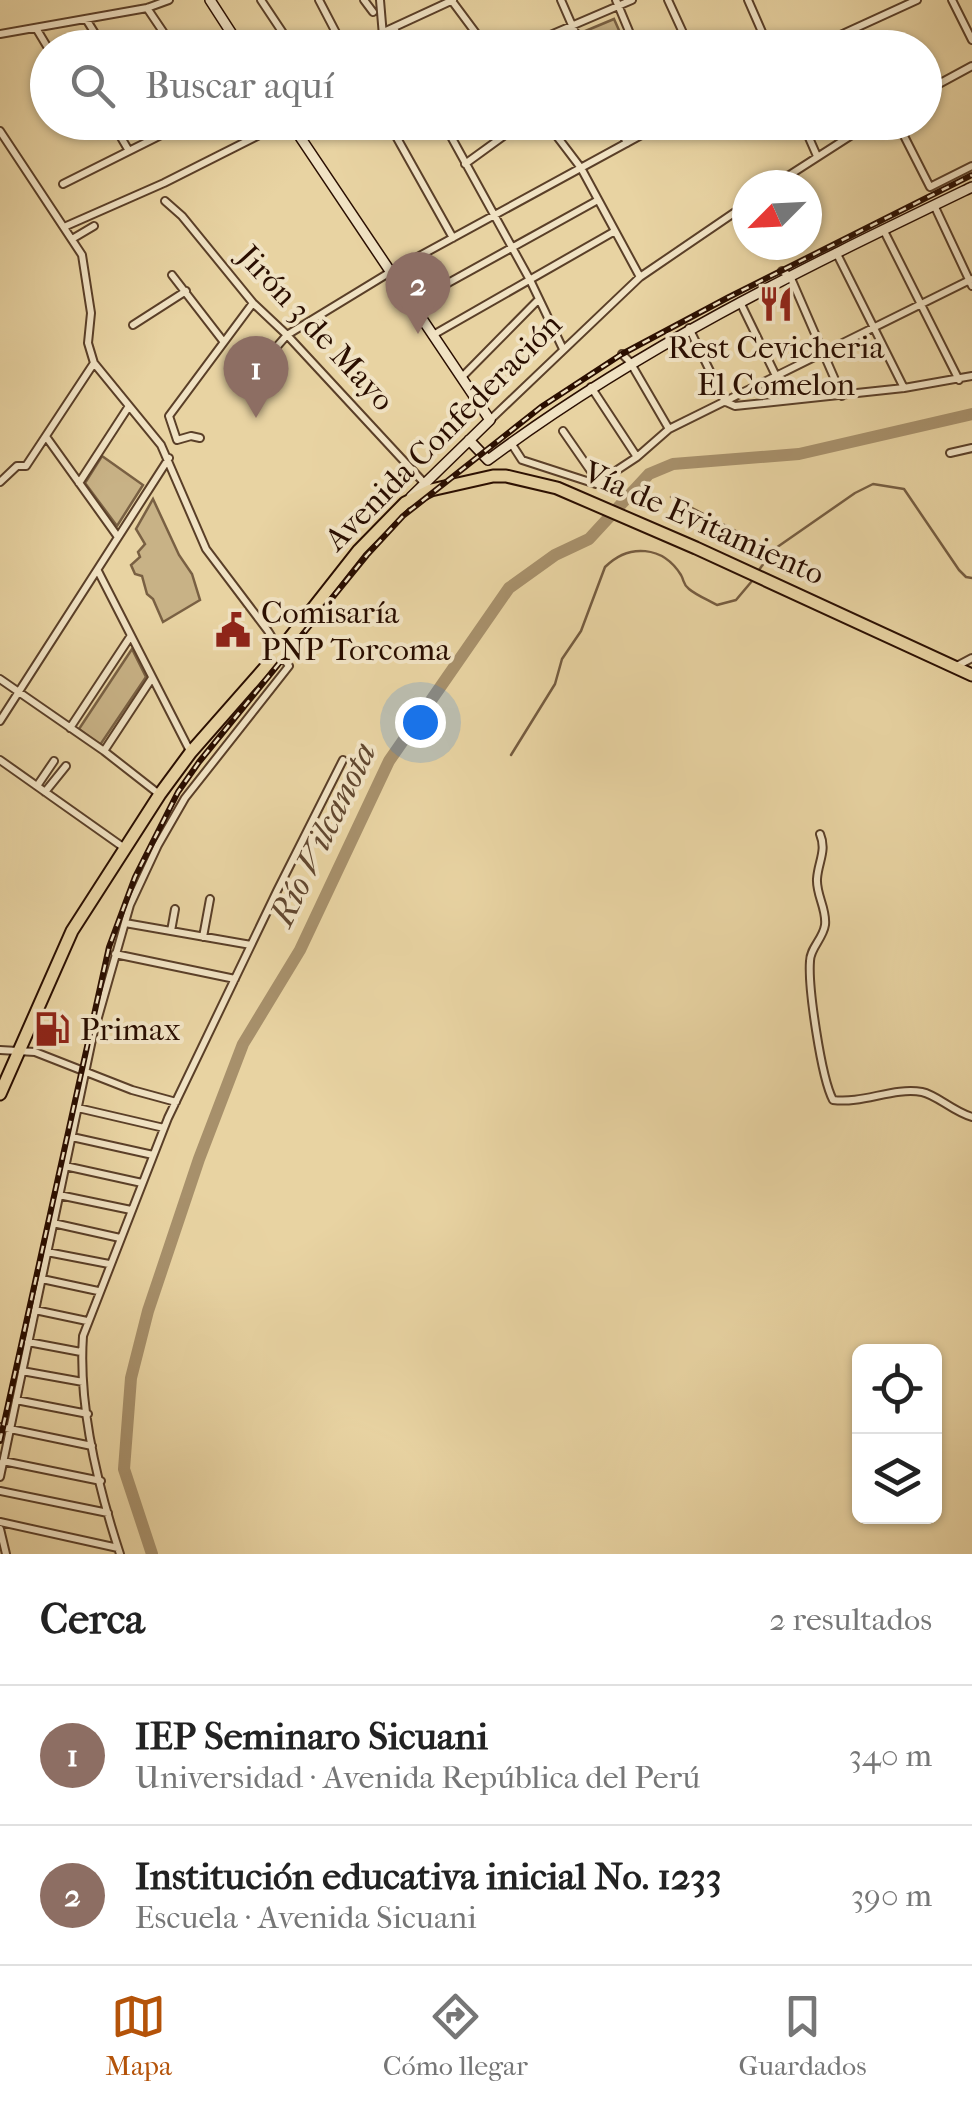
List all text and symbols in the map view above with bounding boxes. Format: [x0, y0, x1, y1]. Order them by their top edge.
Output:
search box [30, 30, 942, 140]
icon: search [65, 58, 120, 113]
text: Buscar aquí [145, 63, 334, 108]
north arrow [732, 170, 822, 260]
street label: Jirón 3 de Mayo [228, 236, 402, 418]
pin: 2 [386, 252, 450, 334]
restaurant icon: Rest Cevicheria El Comelon [757, 285, 795, 323]
street label: Avenida Confederación [315, 306, 569, 560]
place label: Rest Cevicheria El Comelon [668, 329, 885, 403]
pin: 1 [224, 336, 288, 418]
street label: Vía de Evitamiento [577, 453, 830, 593]
place label: Comisaría PNP Torcoma [261, 594, 451, 668]
public building icon: Comisaría PNP Torcoma [214, 611, 252, 649]
your location [395, 697, 446, 748]
water label: Río Vilcanota [260, 736, 385, 934]
fuel station icon: Primax [33, 1010, 71, 1048]
place label: Primax [80, 1011, 181, 1048]
map controls [852, 1344, 942, 1524]
button: locate [852, 1344, 942, 1434]
button: layers [852, 1434, 942, 1524]
text: Cerca [40, 1595, 145, 1644]
text: 2 resultados [769, 1601, 932, 1638]
text: IEP Seminaro Sicuani [135, 1714, 488, 1759]
text: 1 [67, 1737, 78, 1774]
text: 340 m [849, 1737, 932, 1774]
text: Universidad · Avenida República del Perú [135, 1759, 700, 1796]
text: Institución educativa inicial No. 1233 [135, 1854, 722, 1899]
text: 2 [64, 1877, 81, 1914]
text: 390 m [851, 1877, 932, 1914]
text: Escuela · Avenida Sicuani [135, 1899, 477, 1936]
tab: Mapa [105, 1989, 172, 2082]
tab: Cómo llegar [383, 1989, 528, 2082]
tab: Guardados [738, 1989, 867, 2082]

